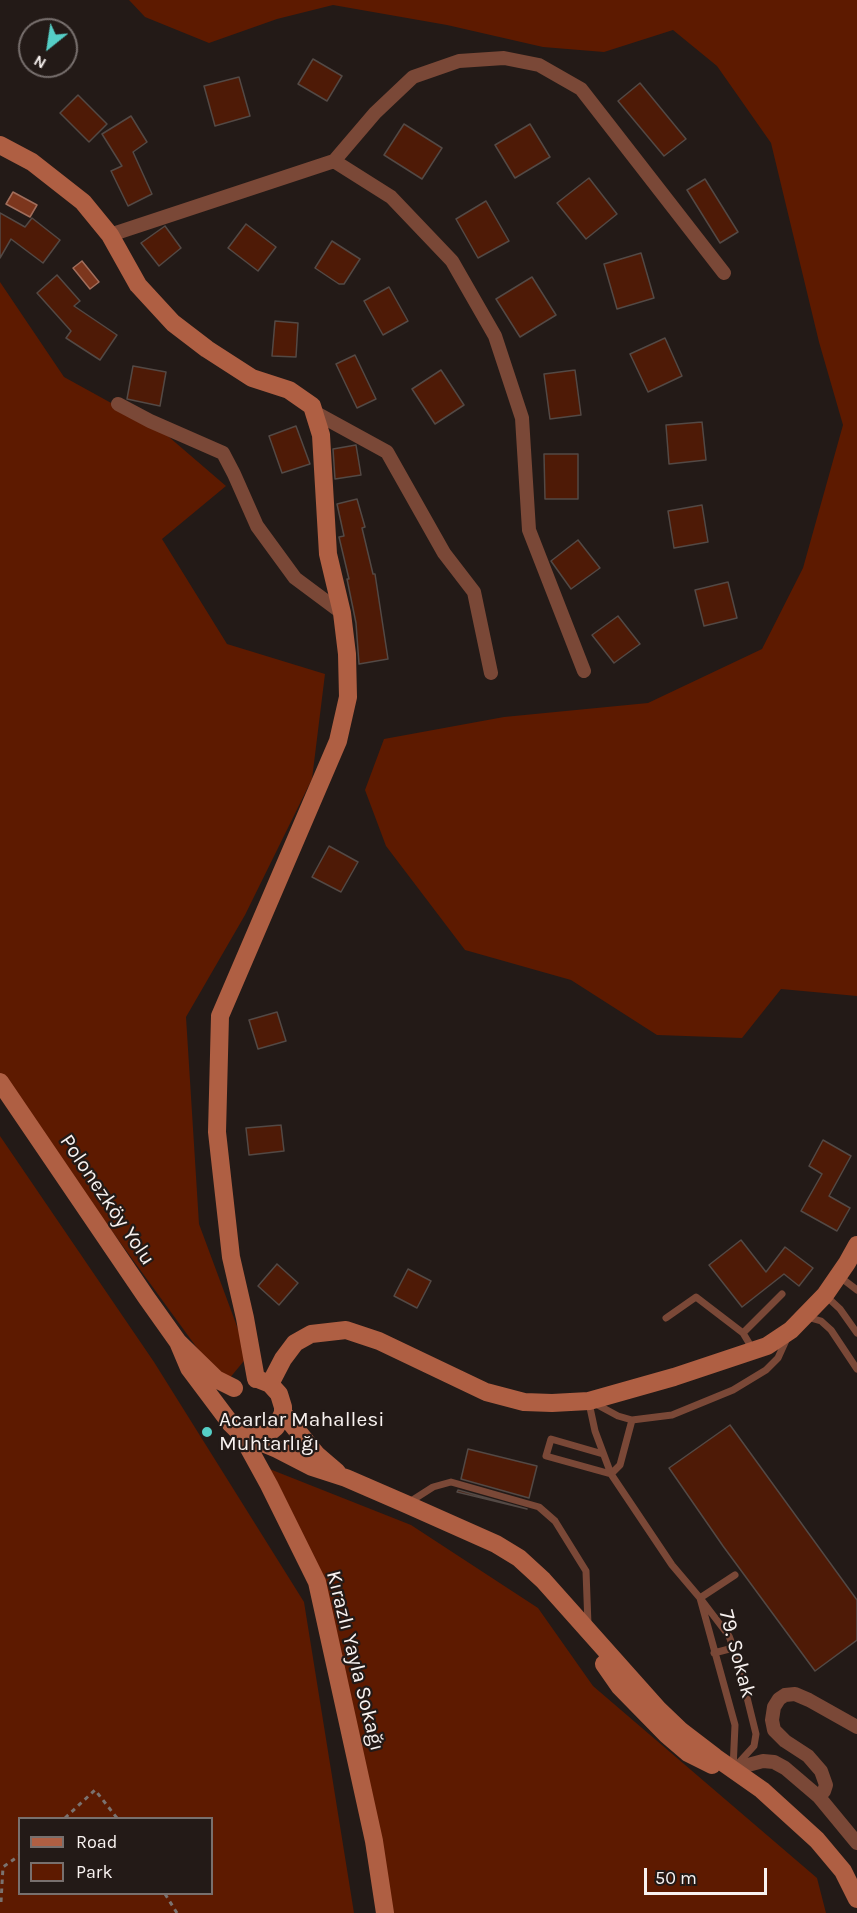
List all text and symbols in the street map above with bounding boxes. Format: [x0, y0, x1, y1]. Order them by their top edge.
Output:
north arrow [18, 18, 78, 78]
text: N [30, 51, 49, 73]
street label: Polonezköy Yolu [54, 1130, 160, 1270]
place label: Acarlar Mahallesi Muhtarlığı [219, 1407, 384, 1457]
marker: Acarlar Mahallesi Muhtarlığı [200, 1425, 214, 1439]
street label: Kırazlı Yayla Sokağı [320, 1568, 390, 1754]
street label: 79. Sokak [713, 1607, 761, 1701]
legend [18, 1817, 213, 1895]
text: Road [76, 1831, 117, 1853]
scale bar [647, 1856, 770, 1894]
text: Park [76, 1861, 113, 1883]
text: 50 m [655, 1867, 697, 1889]

